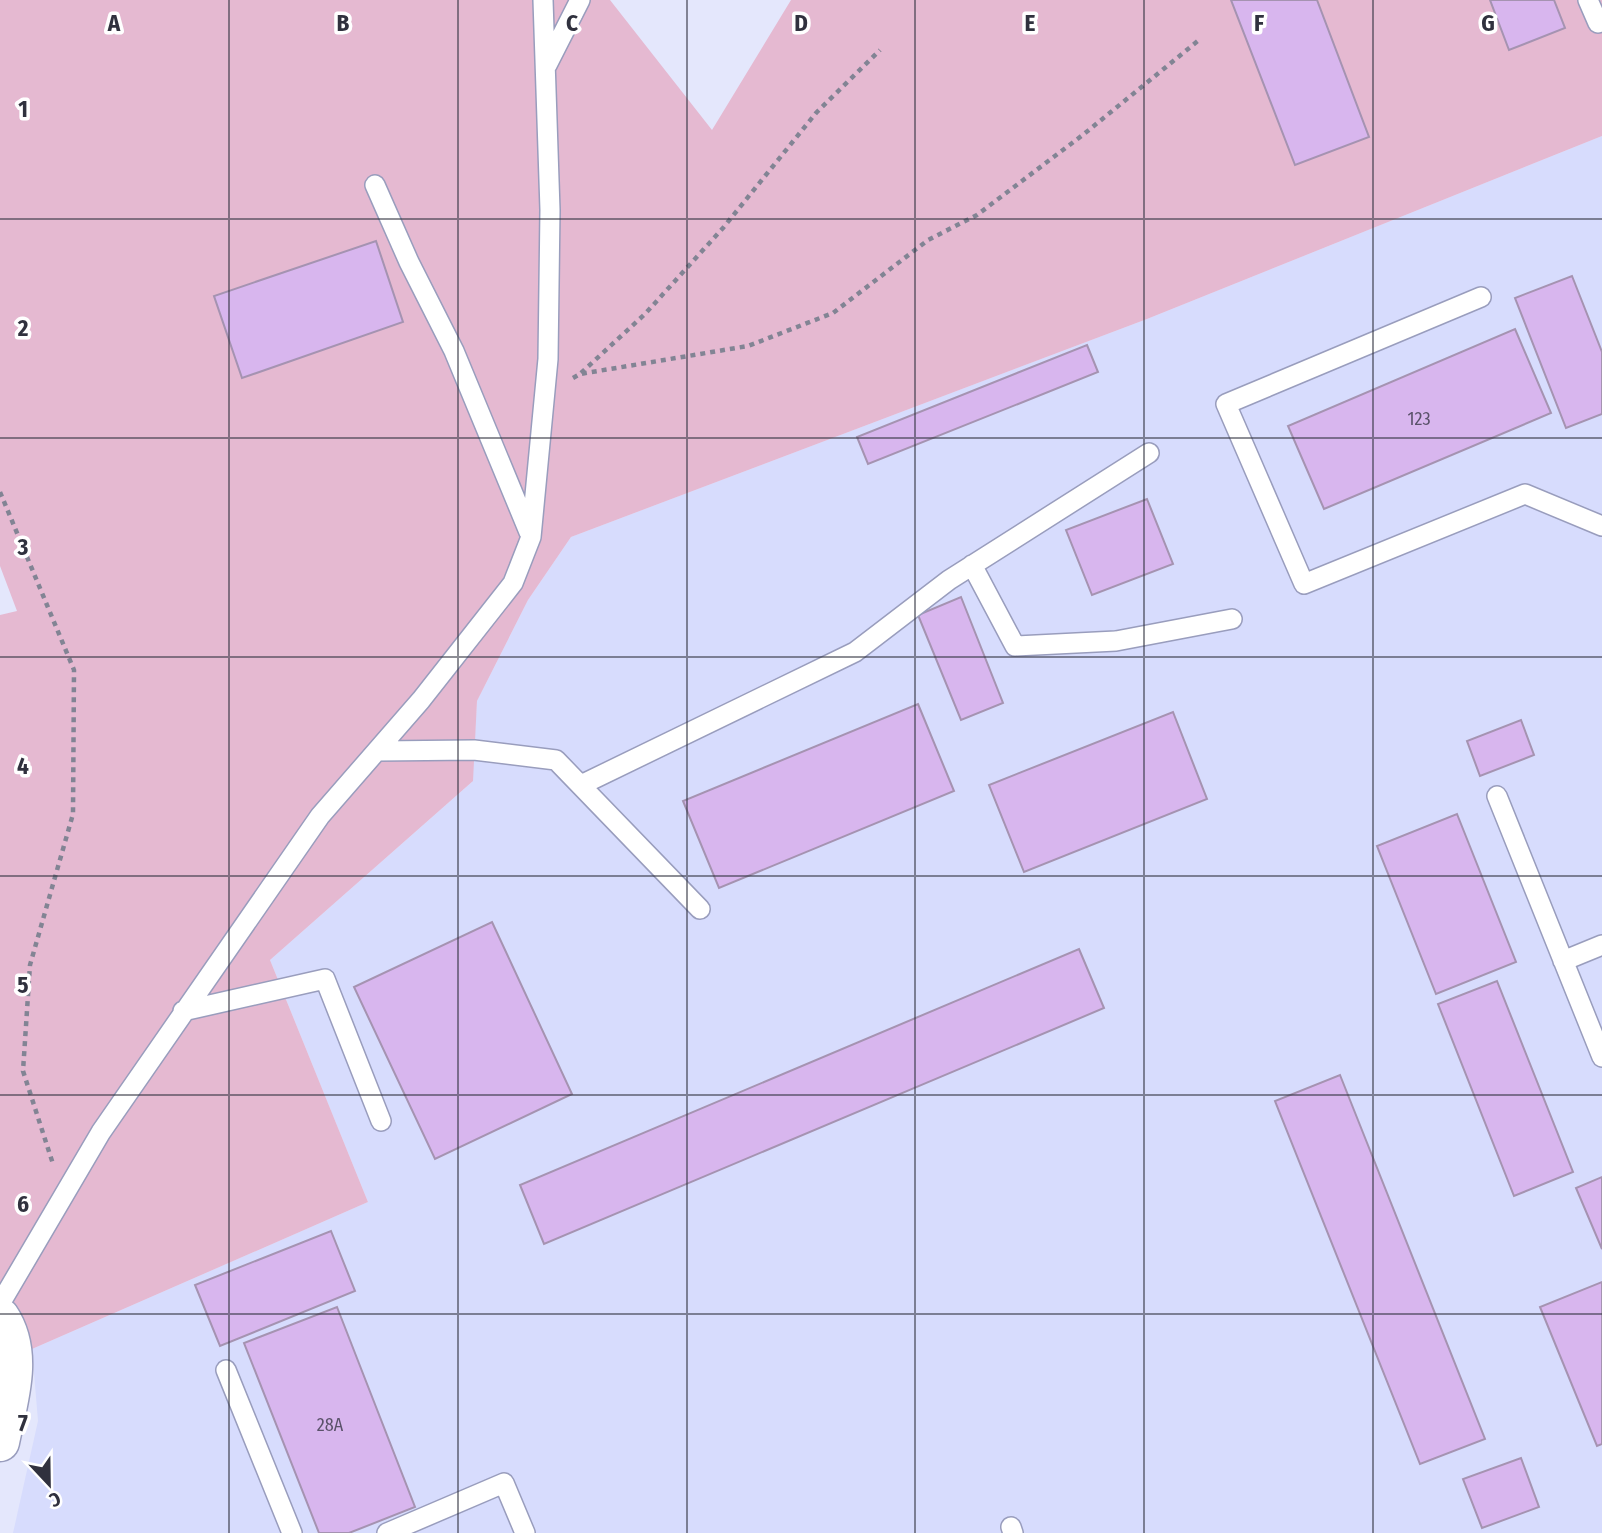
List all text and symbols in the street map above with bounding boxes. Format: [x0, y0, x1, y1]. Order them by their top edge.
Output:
text: A [107, 9, 121, 37]
text: B [337, 9, 350, 37]
text: C [566, 9, 578, 37]
text: D [794, 9, 808, 37]
text: E [1025, 9, 1036, 37]
text: F [1254, 9, 1264, 37]
text: G [1481, 9, 1495, 37]
text: 1 [18, 95, 28, 123]
text: 2 [17, 314, 29, 342]
house number: 123 [1407, 408, 1431, 430]
text: 3 [17, 533, 29, 561]
text: 4 [17, 752, 29, 780]
text: 5 [17, 971, 29, 999]
text: 6 [17, 1190, 29, 1218]
text: 7 [18, 1409, 28, 1437]
house number: 28А [317, 1414, 344, 1436]
north arrow [14, 1449, 84, 1519]
text: С [46, 1487, 64, 1512]

